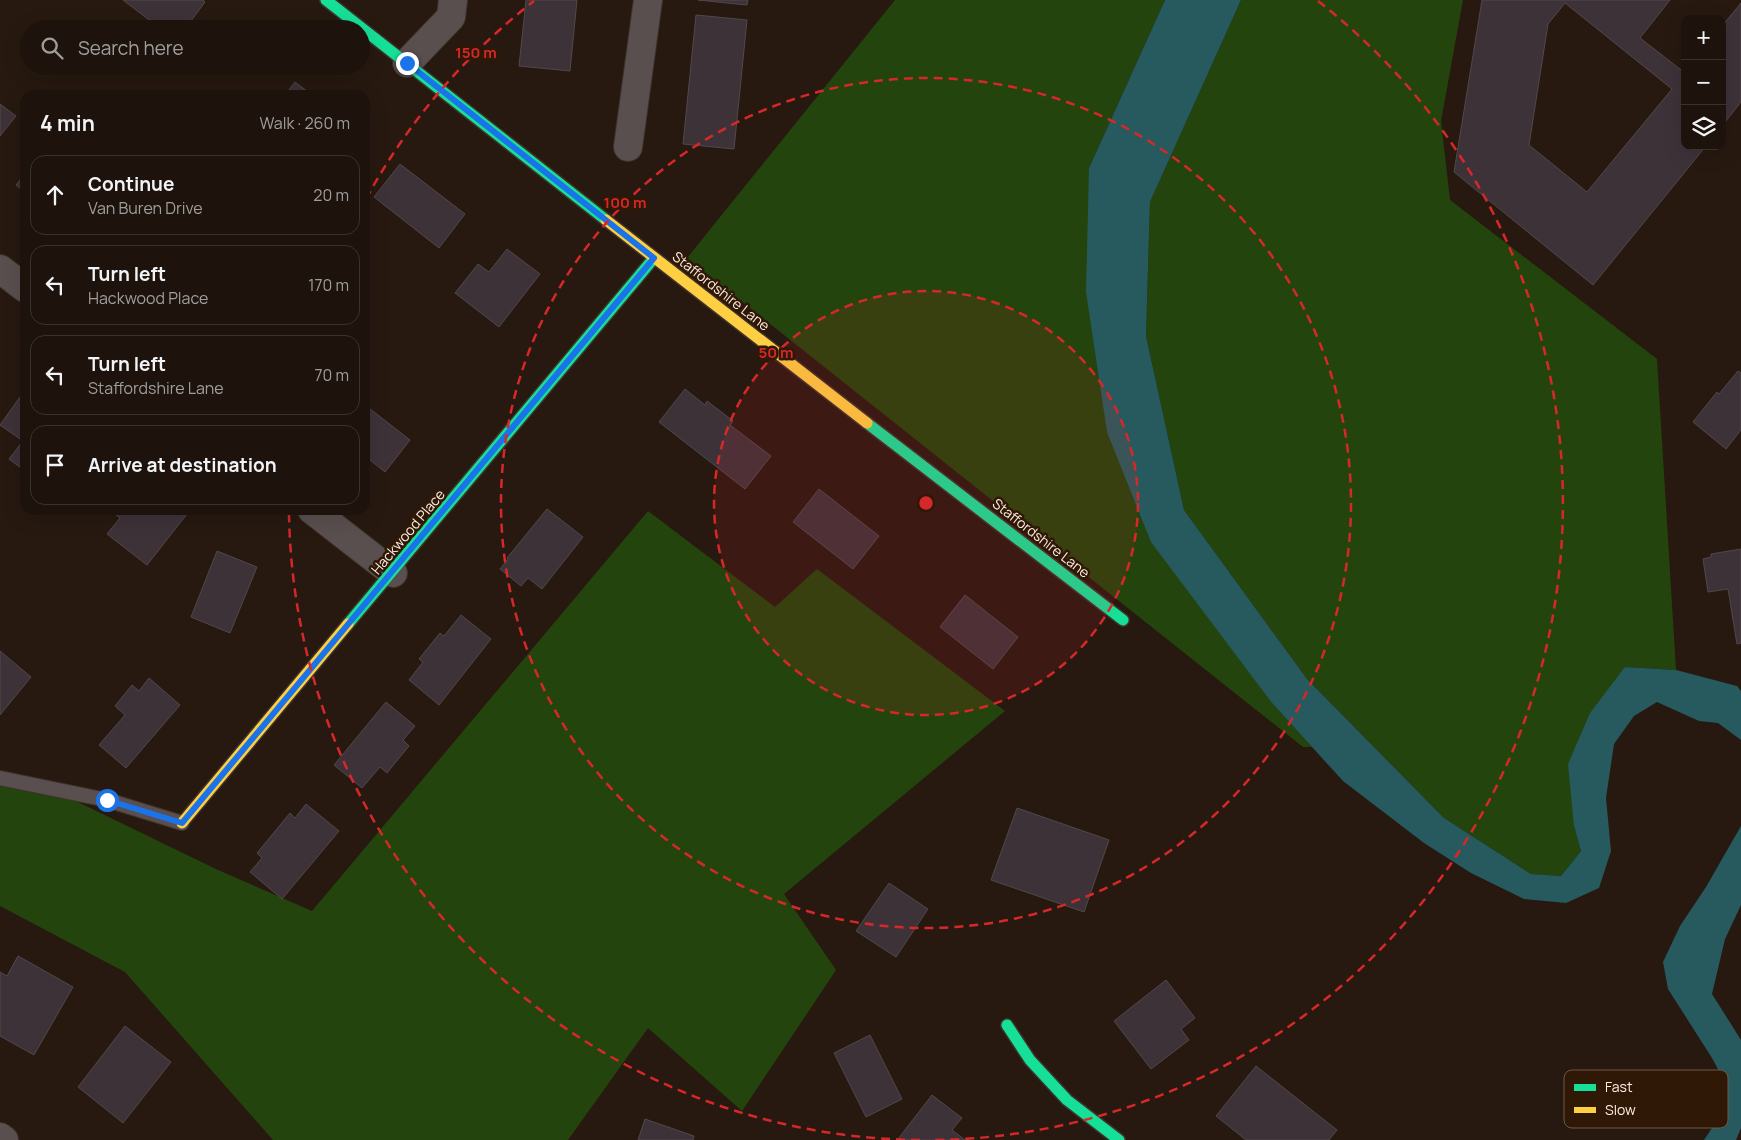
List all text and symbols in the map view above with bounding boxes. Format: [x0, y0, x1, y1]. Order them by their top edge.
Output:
map controls [1681, 15, 1726, 150]
button: + [1681, 15, 1726, 60]
search box [20, 20, 370, 75]
icon: search [38, 34, 66, 62]
text: Search here [78, 35, 184, 61]
text: 150 m [455, 42, 497, 63]
route end [396, 52, 419, 75]
button: − [1681, 60, 1726, 105]
button: layers [1681, 105, 1726, 150]
text: 4 min [40, 109, 95, 137]
text: Walk · 260 m [260, 112, 350, 134]
text: Continue [88, 171, 174, 197]
icon: ahead [41, 181, 69, 209]
text: 20 m [313, 184, 349, 206]
text: 100 m [604, 192, 646, 213]
text: Van Buren Drive [88, 197, 203, 219]
street label: Staffordshire Lane [669, 247, 774, 335]
text: Turn left [88, 261, 166, 287]
icon: left [41, 271, 69, 299]
text: 170 m [308, 274, 349, 296]
text: Hackwood Place [88, 287, 208, 309]
text: 50 m [758, 342, 794, 363]
text: Turn left [88, 351, 166, 377]
icon: left [41, 361, 69, 389]
text: 70 m [314, 364, 349, 386]
text: Staffordshire Lane [88, 377, 224, 399]
icon: arrive [41, 451, 69, 479]
text: Arrive at destination [88, 452, 277, 478]
street label: Hackwood Place [366, 485, 449, 578]
centre of rings [917, 494, 935, 512]
street label: Staffordshire Lane [989, 494, 1094, 582]
route start [96, 789, 119, 812]
legend [1564, 1070, 1728, 1128]
text: Fast [1605, 1077, 1633, 1096]
text: Slow [1605, 1100, 1636, 1119]

